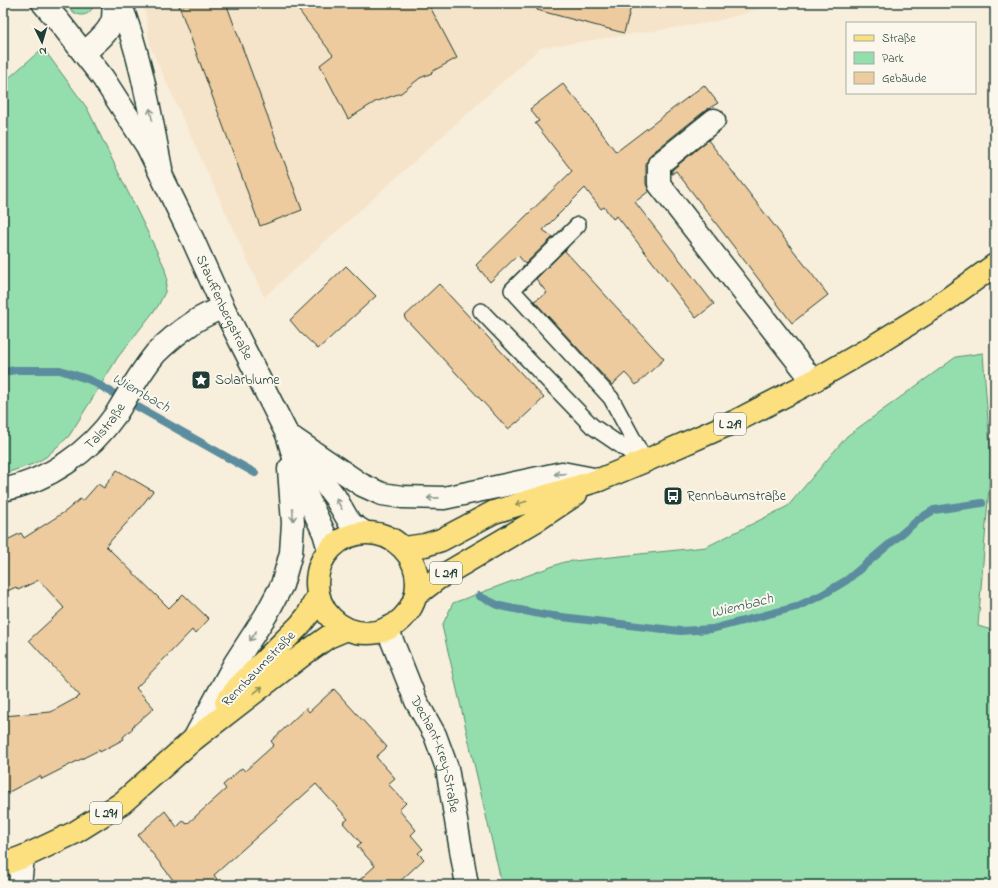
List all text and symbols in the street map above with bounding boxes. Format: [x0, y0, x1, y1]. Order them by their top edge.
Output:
north arrow [22, 22, 62, 62]
legend [846, 22, 976, 94]
text: Straße [882, 30, 916, 48]
text: N [38, 43, 47, 59]
text: Park [882, 50, 904, 68]
text: Gebäude [882, 70, 927, 88]
one-way arrow [146, 108, 154, 121]
street label: Stauffenbergstraße [190, 251, 259, 364]
water label: Wiembach [108, 368, 175, 419]
place icon: Solarblume [190, 369, 212, 391]
place label: Solarblume [215, 370, 280, 391]
street label: Talstraße [80, 398, 131, 455]
road number: L 219 [714, 413, 746, 435]
one-way arrow [554, 471, 567, 478]
bus stop icon: Rennbaumstraße [662, 485, 684, 507]
place label: Rennbaumstraße [687, 486, 787, 507]
one-way arrow [427, 494, 440, 502]
one-way arrow [334, 498, 342, 510]
one-way arrow [515, 500, 528, 507]
one-way arrow [289, 508, 296, 521]
road number: L 219 [430, 562, 462, 584]
water label: Wiembach [709, 587, 776, 624]
street label: Rennbaumstraße [217, 626, 301, 712]
one-way arrow [249, 630, 257, 641]
one-way arrow [252, 685, 263, 694]
street label: Dechant-Krey-Straße [404, 691, 465, 815]
road number: L 291 [90, 802, 122, 824]

